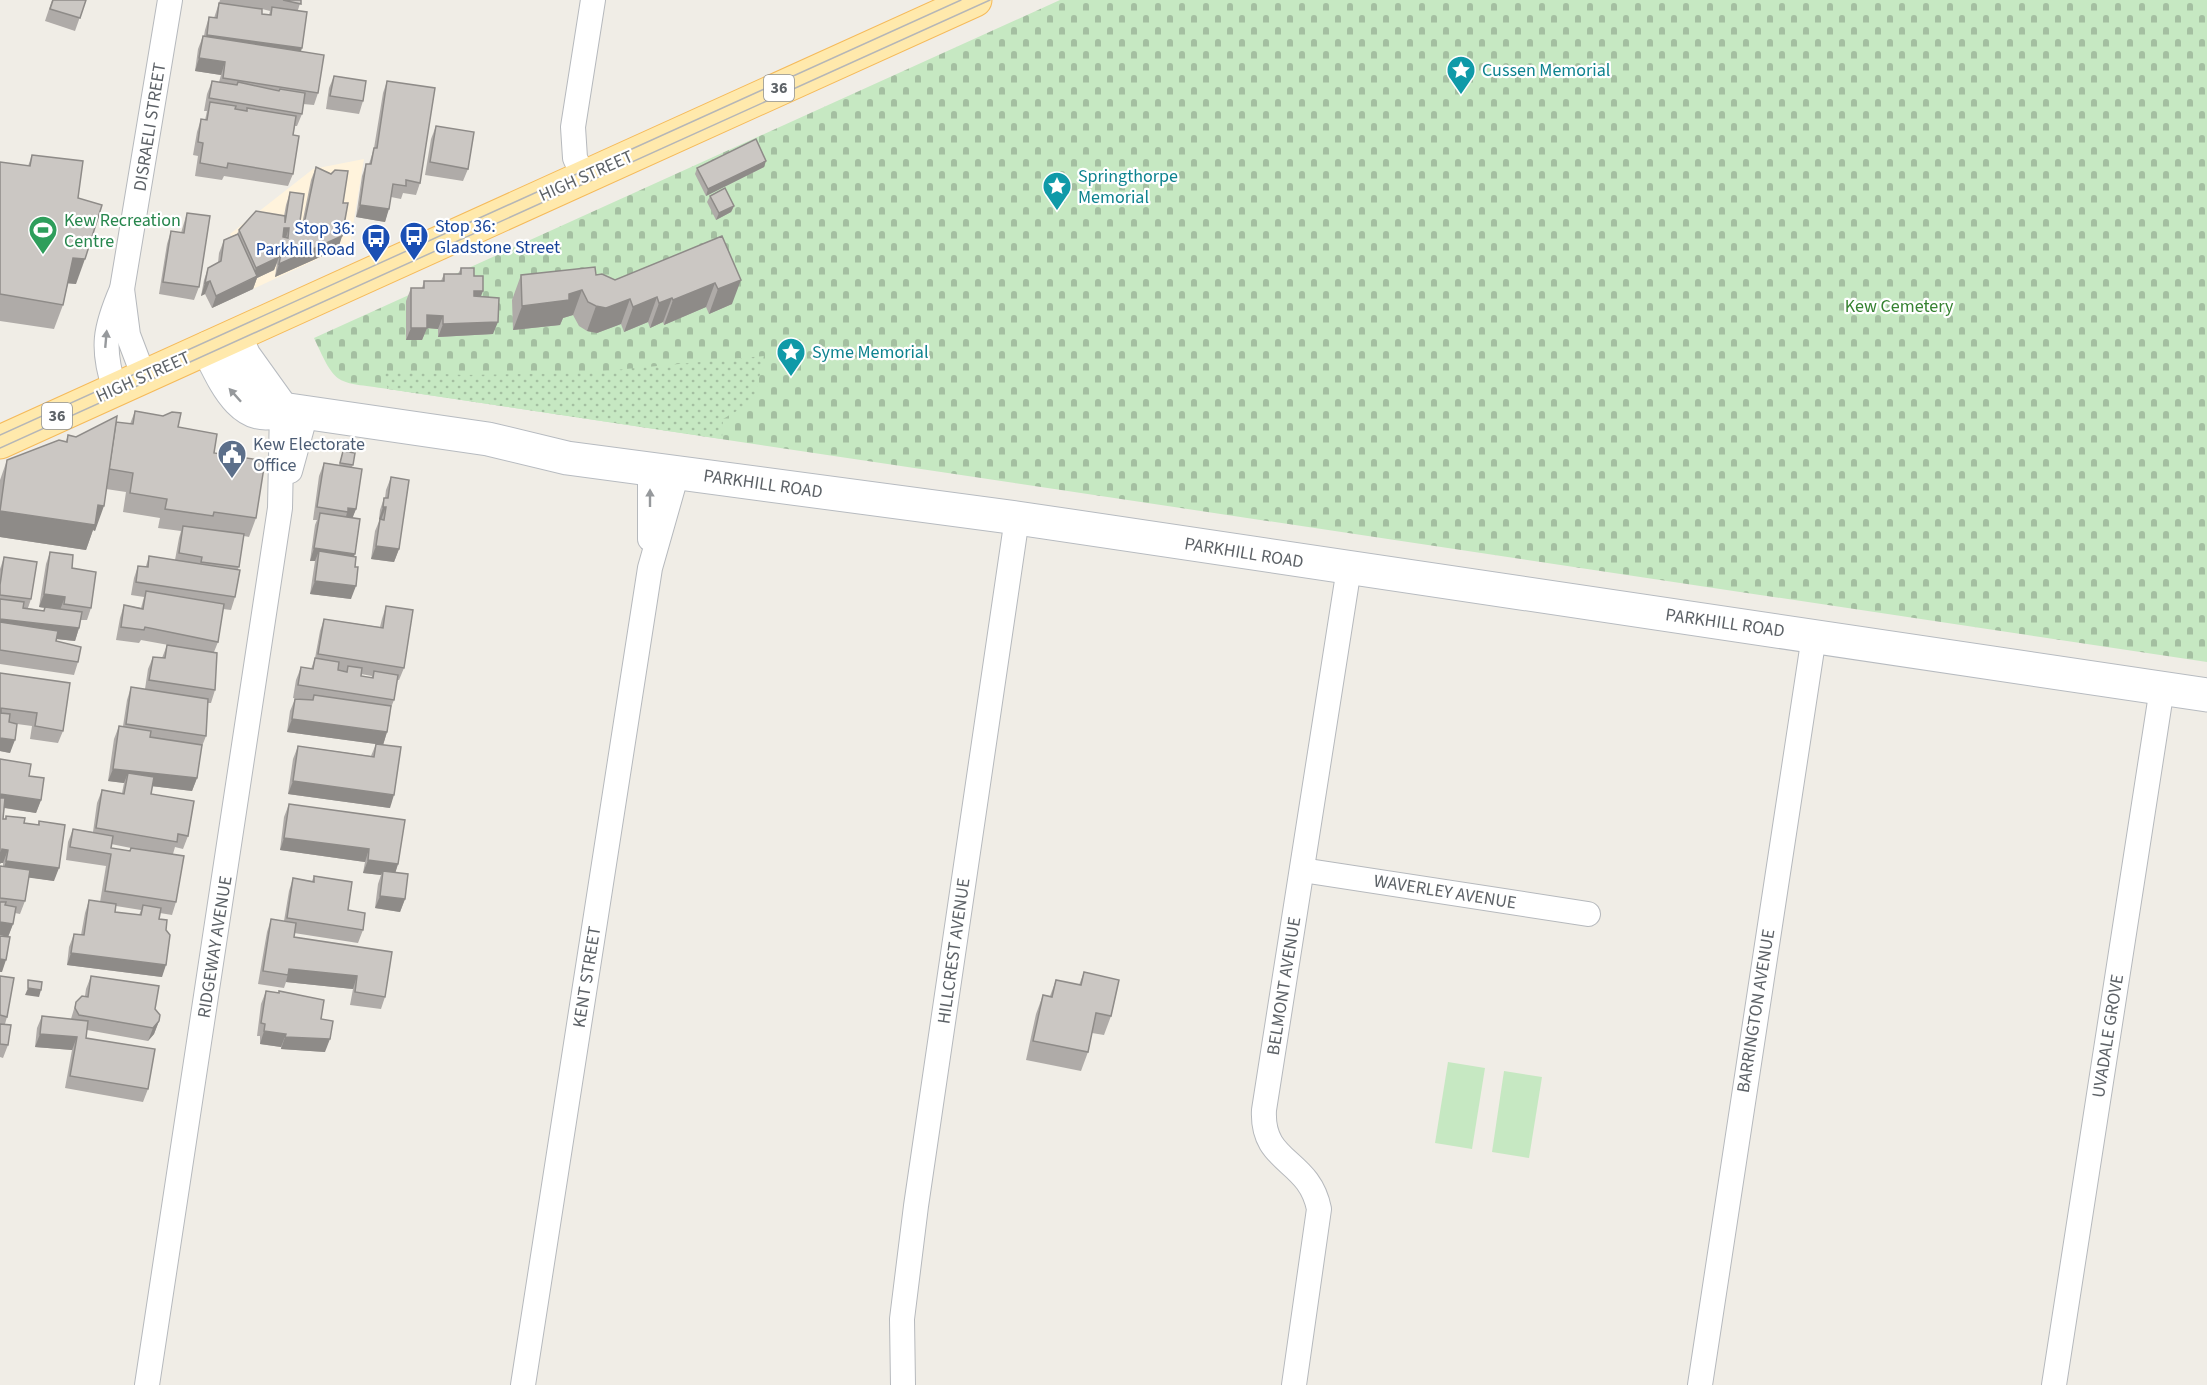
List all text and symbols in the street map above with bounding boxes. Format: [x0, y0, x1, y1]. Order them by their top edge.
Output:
place icon: Cussen Memorial [1445, 54, 1477, 96]
place label: Cussen Memorial [1482, 58, 1610, 83]
street label: DISRAELI STREET [128, 61, 173, 193]
road number: 36 [764, 75, 794, 101]
street label: HIGH STREET [535, 144, 637, 208]
place label: Springthorpe Memorial [1078, 164, 1178, 210]
place icon: Springthorpe Memorial [1041, 170, 1073, 212]
place label: Kew Recreation Centre [64, 208, 181, 254]
sports icon: Kew Recreation Centre [27, 214, 59, 256]
place label: Stop 36: Gladstone Street [435, 214, 560, 260]
place label: Stop 36: Parkhill Road [256, 216, 355, 262]
bus stop icon: Stop 36: Gladstone Street [398, 220, 430, 262]
bus stop icon: Stop 36: Parkhill Road [360, 222, 392, 264]
park label: Kew Cemetery [1845, 294, 1954, 319]
one-way arrow [101, 329, 111, 348]
place icon: Syme Memorial [775, 336, 807, 378]
place label: Syme Memorial [812, 340, 929, 365]
street label: HIGH STREET [92, 345, 194, 409]
one-way arrow [228, 387, 242, 402]
road number: 36 [42, 403, 72, 429]
place label: Kew Electorate Office [253, 432, 365, 478]
public building icon: Kew Electorate Office [216, 438, 248, 480]
street label: PARKHILL ROAD [702, 463, 824, 505]
one-way arrow [645, 488, 655, 507]
street label: PARKHILL ROAD [1183, 531, 1305, 575]
street label: PARKHILL ROAD [1664, 602, 1786, 644]
street label: WAVERLEY AVENUE [1372, 868, 1518, 916]
street label: RIDGEWAY AVENUE [191, 874, 239, 1020]
street label: HILLCREST AVENUE [931, 876, 977, 1026]
street label: BELMONT AVENUE [1261, 915, 1307, 1057]
street label: KENT STREET [567, 924, 607, 1030]
street label: BARRINGTON AVENUE [1731, 927, 1781, 1095]
street label: UVADALE GROVE [2086, 972, 2130, 1100]

